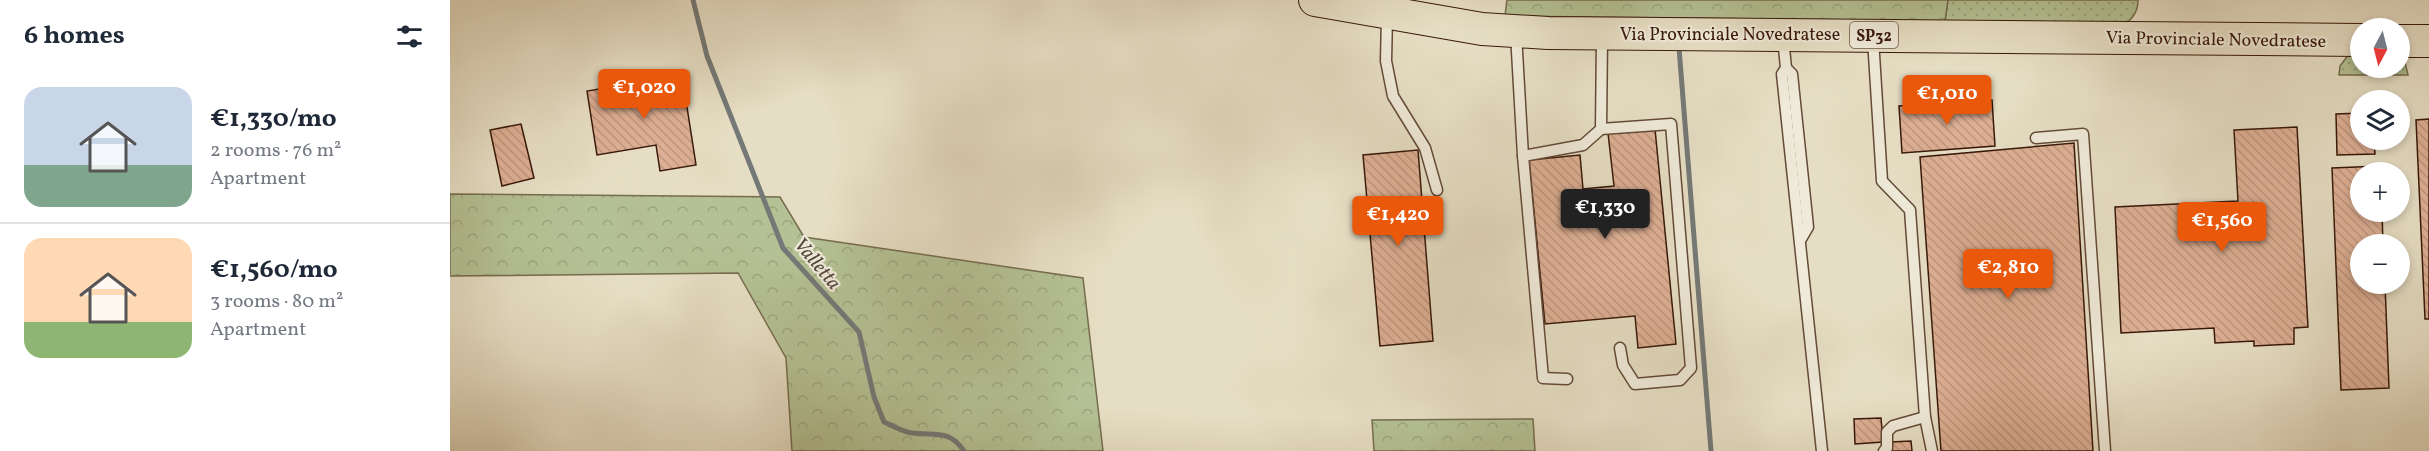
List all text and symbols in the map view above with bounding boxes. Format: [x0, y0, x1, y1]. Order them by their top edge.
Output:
text: 6 homes [24, 18, 125, 54]
north arrow [2350, 18, 2410, 78]
map controls [2350, 18, 2410, 294]
icon: filters [393, 20, 426, 53]
road number: SP32 [1850, 22, 1898, 48]
street label: Via Provinciale Novedratese [1620, 23, 1840, 48]
street label: Via Provinciale Novedratese [2106, 26, 2326, 55]
pin: €1,020 [595, 69, 693, 120]
text: €1,020 [612, 74, 676, 102]
pin: €1,010 [1898, 75, 1996, 126]
text: €1,010 [1916, 80, 1978, 108]
button: layers [2350, 90, 2410, 150]
text: €1,330/mo [210, 101, 337, 137]
icon: home [72, 111, 144, 183]
text: 2 rooms · 76 m² [210, 137, 342, 165]
button: + [2350, 162, 2410, 222]
text: Apartment [210, 165, 306, 193]
pin: €1,330 [1556, 189, 1654, 240]
text: €1,330 [1575, 194, 1635, 222]
pin: €1,420 [1349, 196, 1447, 247]
text: €1,420 [1366, 201, 1430, 229]
pin: €1,560 [2173, 202, 2271, 253]
text: €1,560 [2191, 207, 2253, 235]
water label: Valletta [786, 232, 847, 297]
button: − [2350, 234, 2410, 294]
pin: €2,810 [1959, 249, 2057, 300]
text: €1,560/mo [210, 252, 338, 288]
text: €2,810 [1977, 254, 2039, 282]
icon: home [72, 262, 144, 334]
text: 3 rooms · 80 m² [210, 288, 343, 316]
text: Apartment [210, 316, 306, 344]

